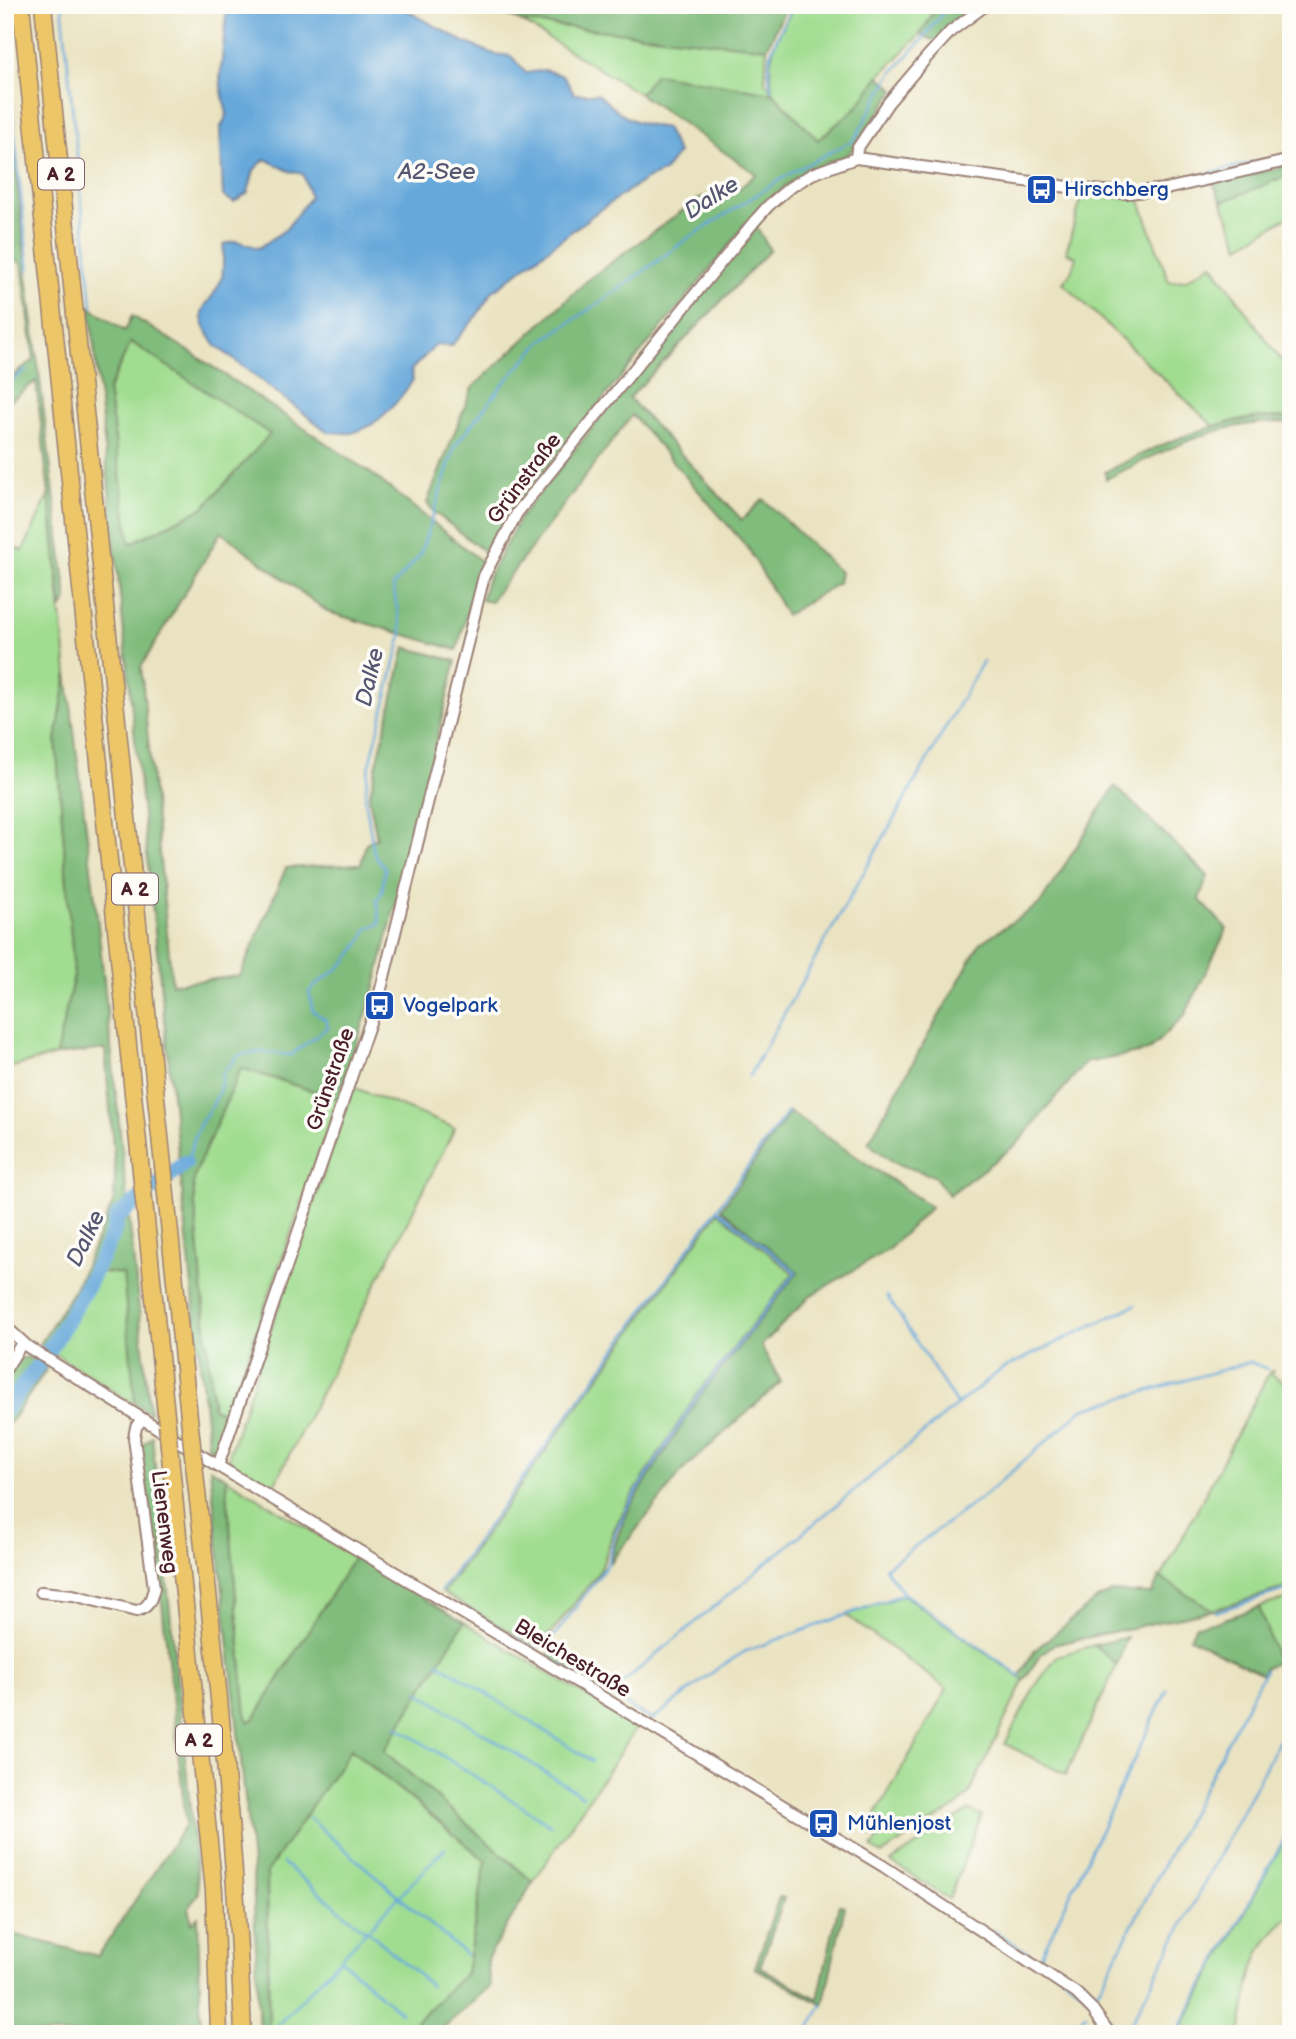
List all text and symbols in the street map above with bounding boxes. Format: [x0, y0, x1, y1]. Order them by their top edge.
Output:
road number: A 2 [38, 158, 84, 190]
water label: A2-See [397, 158, 476, 186]
water label: Dalke [679, 170, 744, 225]
bus stop icon: Hirschberg [1024, 172, 1058, 206]
place label: Hirschberg [1064, 177, 1169, 202]
street label: Grünstraße [482, 428, 567, 529]
water label: Dalke [350, 645, 390, 709]
road number: A 2 [112, 874, 158, 904]
bus stop icon: Vogelpark [363, 988, 397, 1022]
place label: Vogelpark [403, 993, 498, 1018]
street label: Grünstraße [301, 1024, 360, 1134]
water label: Dalke [60, 1206, 111, 1271]
street label: Lienenweg [146, 1469, 183, 1575]
street label: Bleichestraße [510, 1614, 636, 1703]
road number: A 2 [176, 1724, 222, 1756]
bus stop icon: Mühlenjost [807, 1806, 841, 1840]
place label: Mühlenjost [847, 1811, 952, 1836]

